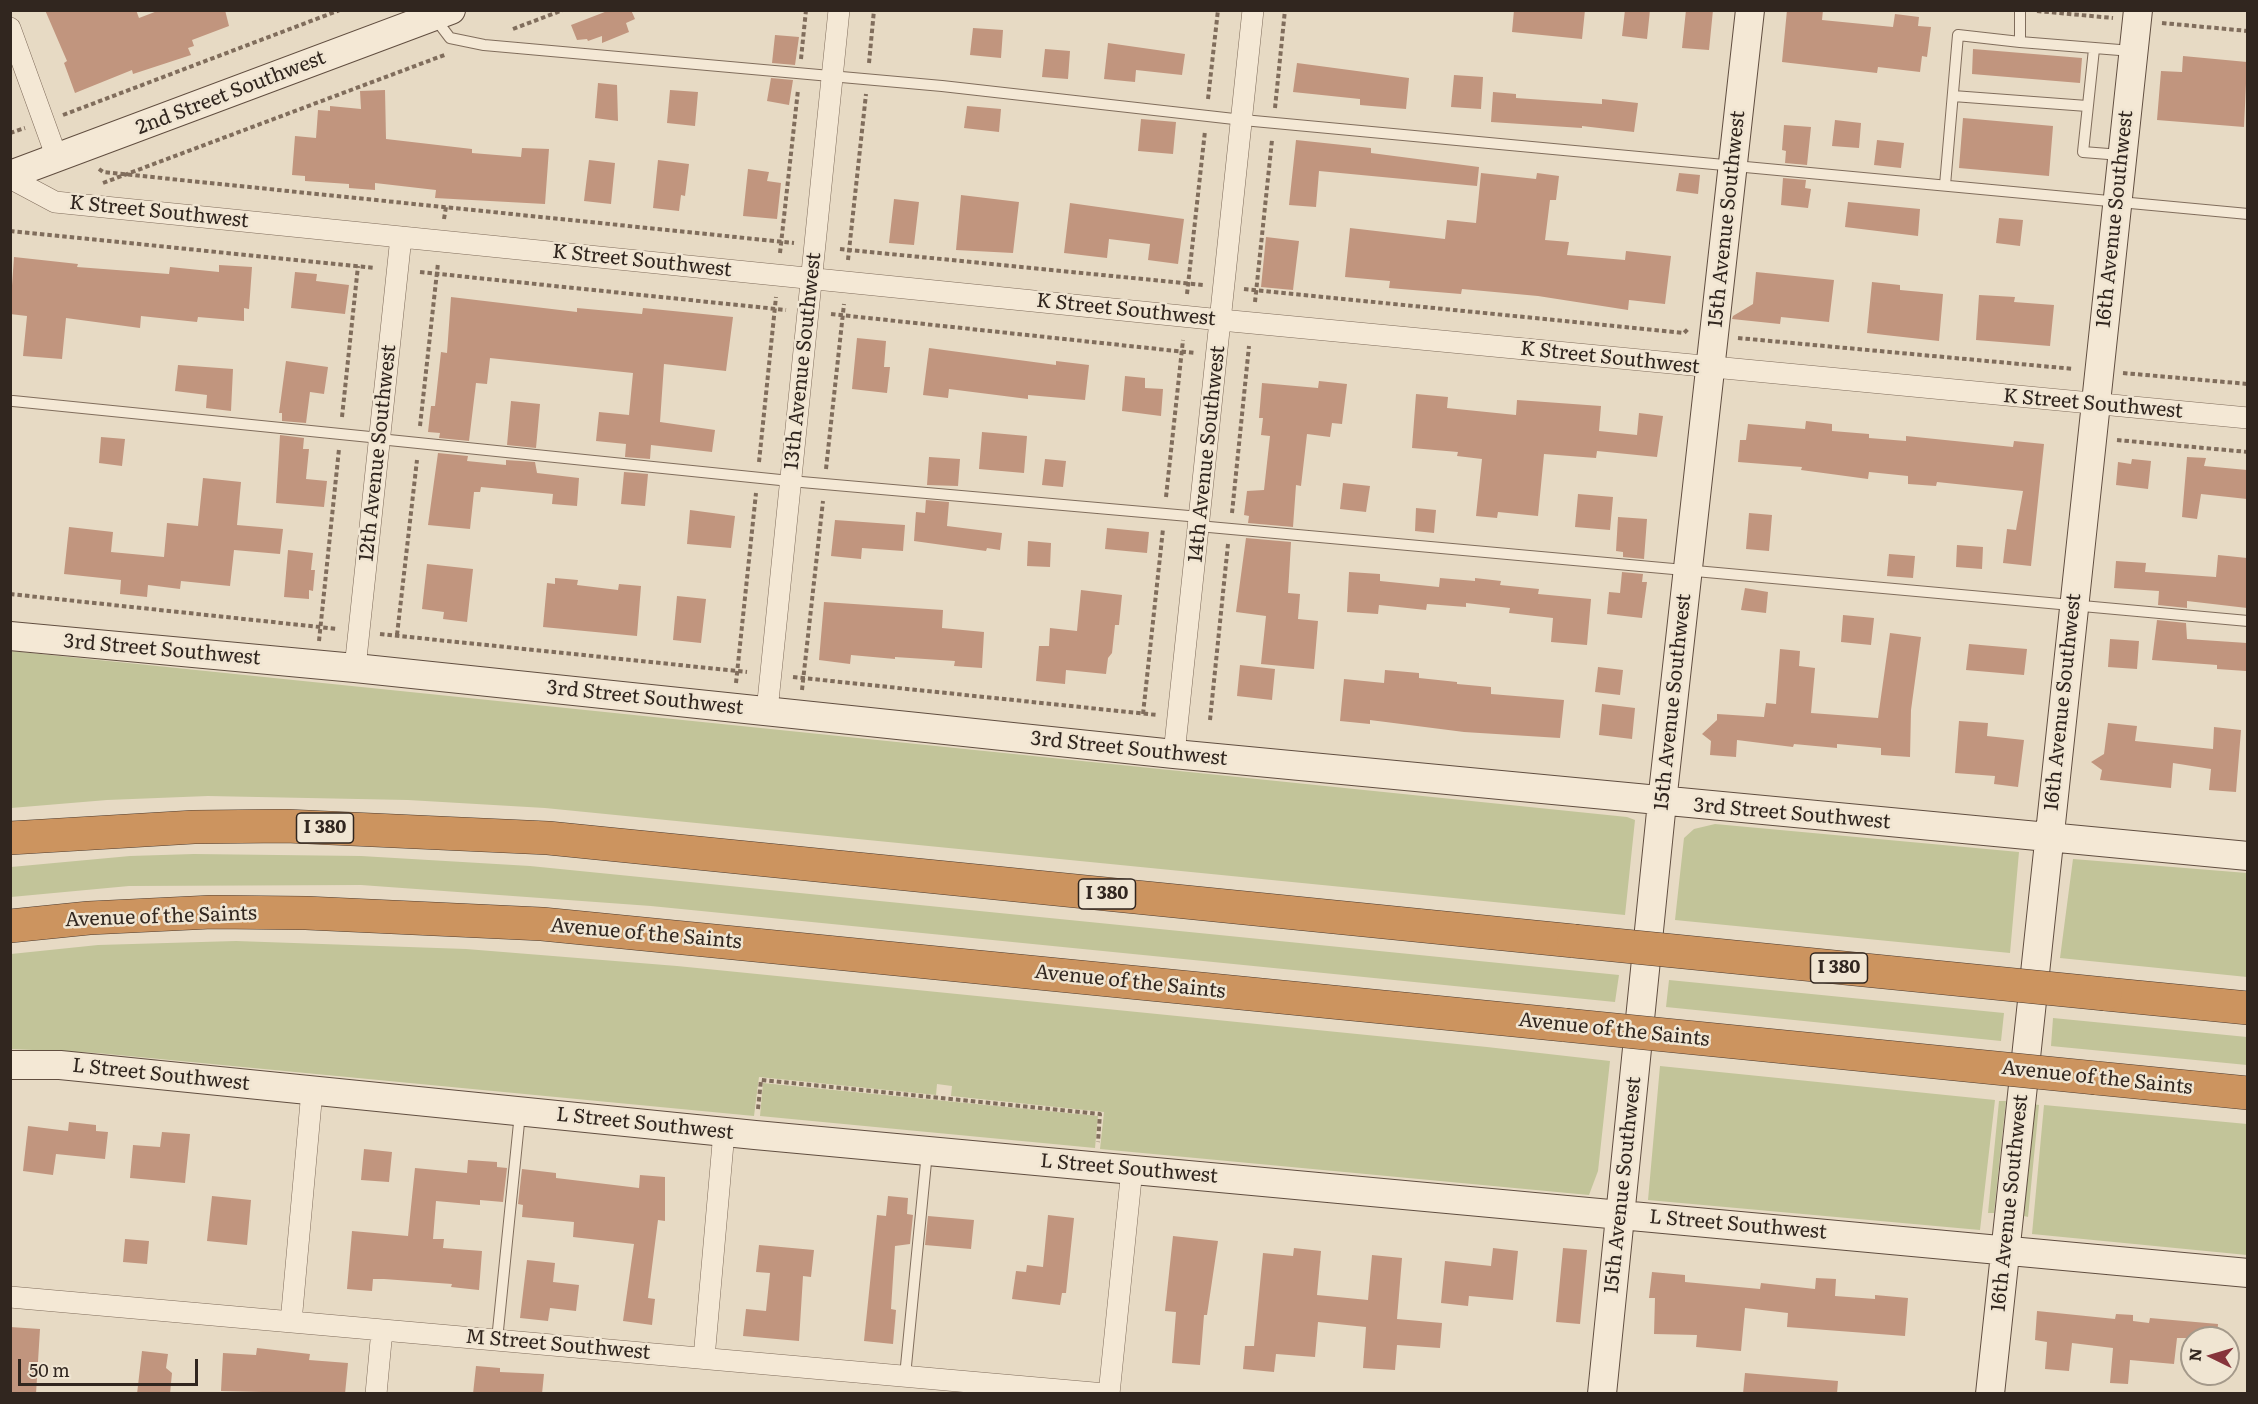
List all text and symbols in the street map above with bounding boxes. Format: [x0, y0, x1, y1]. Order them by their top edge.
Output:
street label: 2nd Street Southwest [133, 46, 329, 140]
street label: 15th Avenue Southwest [1704, 109, 1750, 329]
street label: 16th Avenue Southwest [2092, 109, 2138, 329]
street label: K Street Southwest [68, 191, 250, 233]
street label: K Street Southwest [551, 240, 733, 282]
street label: 13th Avenue Southwest [780, 251, 826, 471]
street label: K Street Southwest [1035, 289, 1217, 331]
street label: K Street Southwest [1519, 337, 1701, 379]
street label: 12th Avenue Southwest [355, 343, 401, 563]
street label: 14th Avenue Southwest [1184, 344, 1230, 564]
street label: K Street Southwest [2002, 384, 2184, 424]
street label: 15th Avenue Southwest [1650, 592, 1696, 812]
street label: 16th Avenue Southwest [2040, 592, 2086, 812]
street label: 3rd Street Southwest [62, 629, 262, 671]
street label: 3rd Street Southwest [545, 676, 745, 720]
street label: 3rd Street Southwest [1029, 727, 1229, 771]
street label: 3rd Street Southwest [1692, 793, 1892, 835]
road number: I 380 [296, 813, 354, 843]
road number: I 380 [1078, 879, 1136, 909]
street label: Avenue of the Saints [65, 902, 257, 932]
street label: Avenue of the Saints [549, 914, 743, 954]
road number: I 380 [1810, 953, 1868, 983]
street label: Avenue of the Saints [1033, 960, 1227, 1004]
street label: Avenue of the Saints [1517, 1008, 1711, 1052]
street label: L Street Southwest [71, 1054, 251, 1096]
street label: Avenue of the Saints [2000, 1056, 2194, 1100]
street label: 15th Avenue Southwest [1600, 1075, 1646, 1295]
street label: 16th Avenue Southwest [1987, 1093, 2033, 1313]
street label: L Street Southwest [555, 1103, 735, 1145]
street label: L Street Southwest [1039, 1149, 1219, 1189]
street label: L Street Southwest [1648, 1205, 1828, 1245]
street label: M Street Southwest [465, 1325, 651, 1365]
north arrow [2180, 1326, 2240, 1386]
scale bar [21, 1347, 201, 1385]
text: N [2182, 1347, 2207, 1362]
text: 50 m [29, 1356, 70, 1383]

